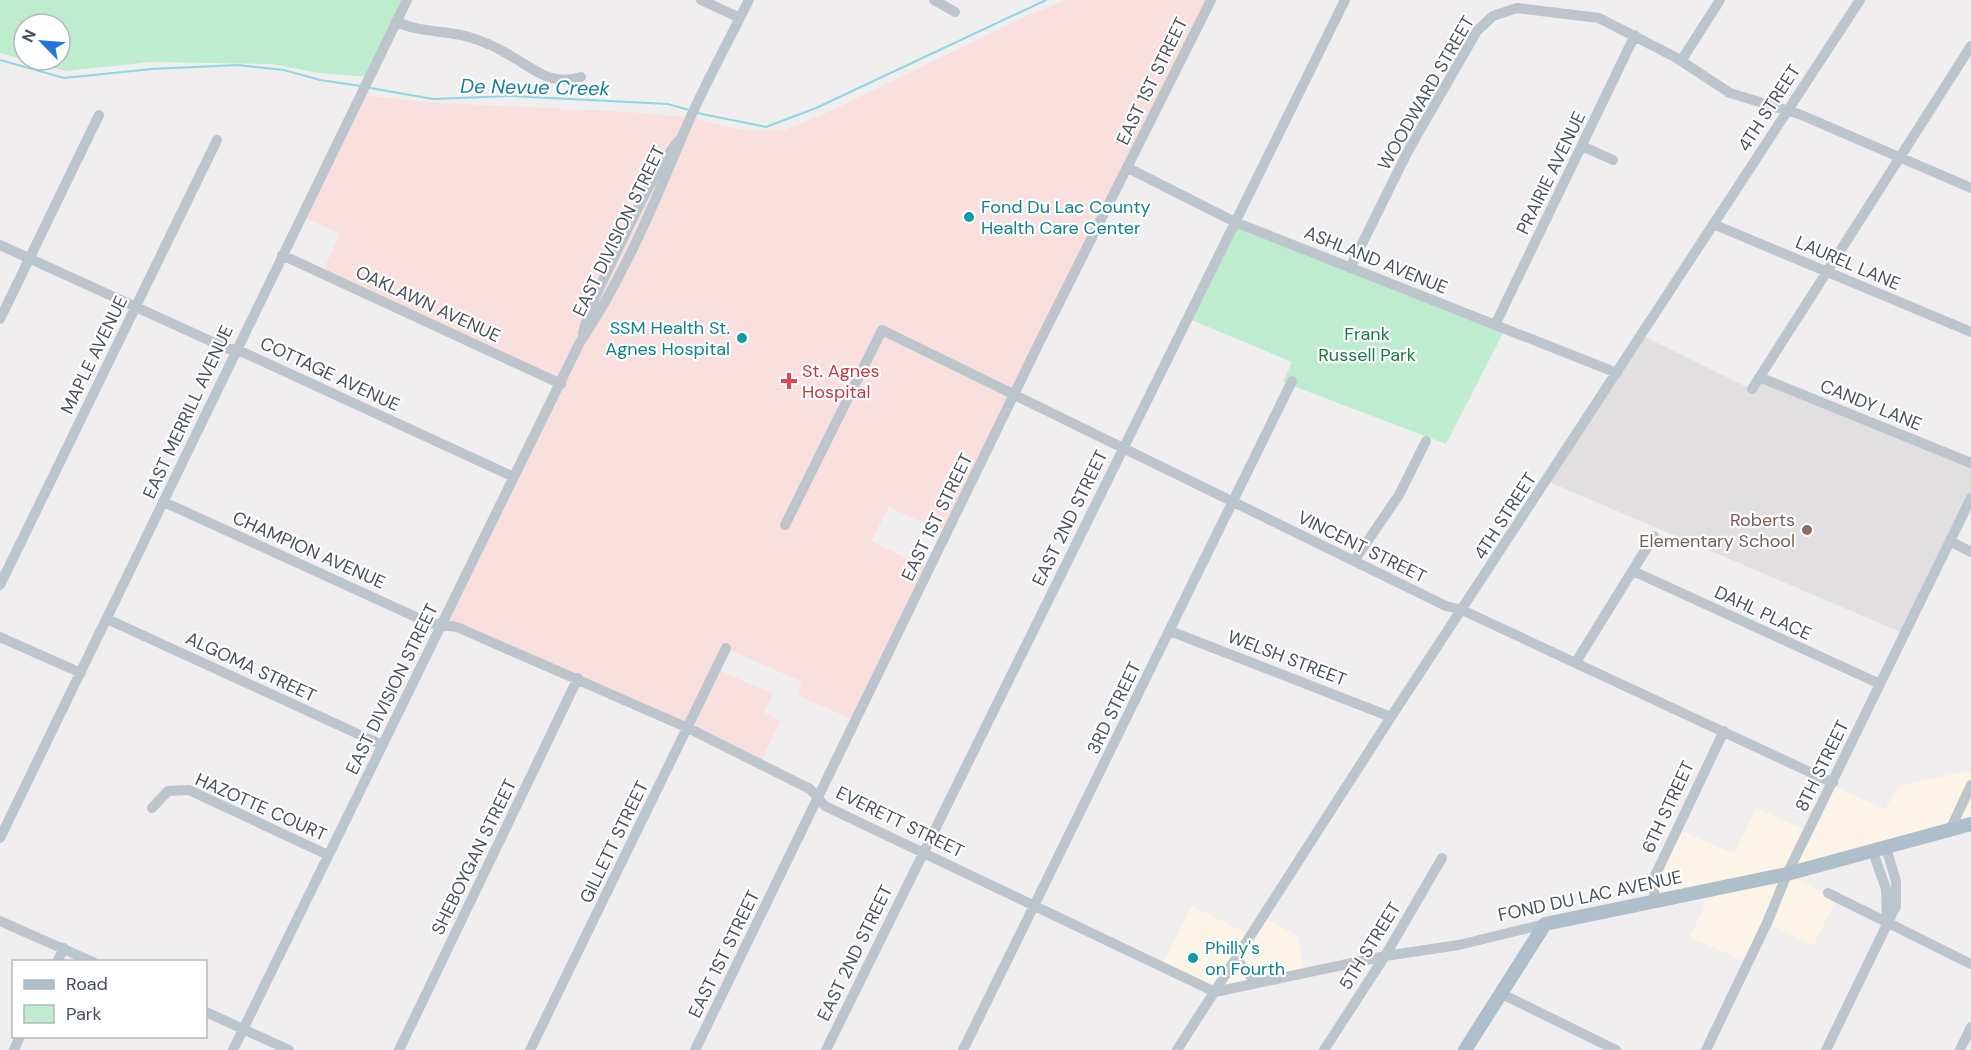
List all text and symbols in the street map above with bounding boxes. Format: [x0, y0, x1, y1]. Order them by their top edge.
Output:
north arrow [12, 12, 72, 72]
street label: WOODWARD STREET [1372, 12, 1480, 174]
street label: EAST 1ST STREET [1111, 13, 1193, 149]
text: N [17, 26, 41, 46]
street label: 4TH STREET [1732, 60, 1806, 156]
water label: De Nevue Creek [460, 73, 611, 101]
street label: PRAIRIE AVENUE [1511, 108, 1591, 238]
street label: EAST DIVISION STREET [567, 142, 671, 320]
place label: Fond Du Lac County Health Care Center [981, 195, 1150, 240]
marker: Fond Du Lac County Health Care Center [962, 210, 976, 224]
street label: ASHLAND AVENUE [1301, 220, 1451, 300]
street label: LAUREL LANE [1792, 230, 1904, 296]
street label: OAKLAWN AVENUE [352, 260, 504, 348]
street label: MAPLE AVENUE [55, 292, 133, 418]
place label: SSM Health St. Agnes Hospital [605, 316, 730, 361]
street label: EAST MERRILL AVENUE [137, 321, 239, 503]
park label: Frank Russell Park [1318, 322, 1416, 367]
street label: COTTAGE AVENUE [256, 331, 404, 417]
marker: SSM Health St. Agnes Hospital [735, 331, 749, 345]
place label: St. Agnes Hospital [802, 359, 879, 404]
marker: St. Agnes Hospital [780, 372, 798, 390]
street label: CANDY LANE [1817, 374, 1925, 436]
street label: EAST 2ND STREET [1027, 446, 1113, 590]
street label: EAST 1ST STREET [896, 449, 978, 585]
street label: 4TH STREET [1468, 468, 1542, 564]
street label: VINCENT STREET [1294, 505, 1430, 589]
street label: CHAMPION AVENUE [229, 506, 389, 594]
place label: Roberts Elementary School [1639, 508, 1795, 553]
marker: Roberts Elementary School [1800, 523, 1814, 537]
street label: DAHL PLACE [1711, 580, 1815, 646]
street label: EAST DIVISION STREET [340, 600, 444, 778]
street label: WELSH STREET [1224, 624, 1350, 692]
street label: ALGOMA STREET [182, 626, 320, 708]
street label: 3RD STREET [1081, 658, 1147, 758]
street label: 8TH STREET [1790, 716, 1854, 816]
street label: 6TH STREET [1636, 757, 1700, 857]
street label: HAZOTTE COURT [192, 767, 330, 847]
street label: SHEBOYGAN STREET [426, 775, 522, 939]
street label: GILLETT STREET [574, 777, 654, 907]
street label: EVERETT STREET [832, 781, 968, 863]
street label: FOND DU LAC AVENUE [1496, 865, 1684, 927]
street label: EAST 2ND STREET [812, 881, 898, 1025]
street label: EAST 1ST STREET [683, 886, 765, 1022]
street label: 5TH STREET [1334, 898, 1406, 994]
place label: Philly's on Fourth [1205, 936, 1285, 981]
marker: Philly's on Fourth [1186, 951, 1200, 965]
legend [12, 960, 207, 1038]
text: Road [66, 972, 108, 996]
text: Park [66, 1002, 102, 1026]

